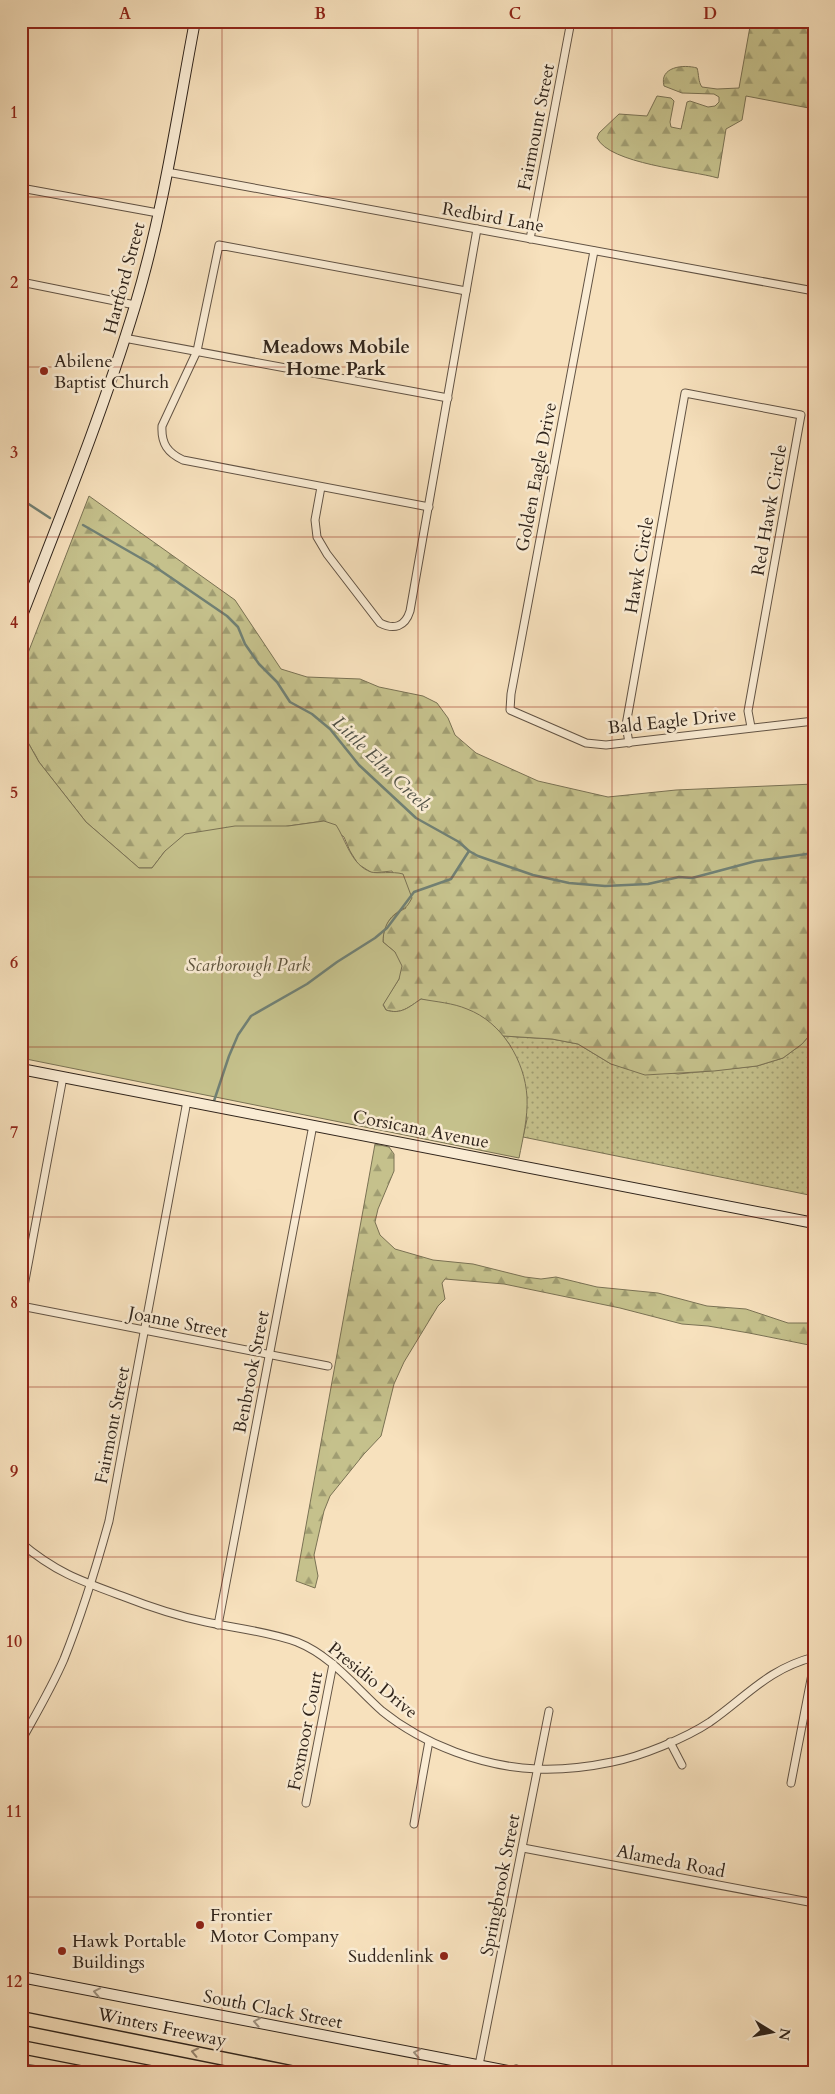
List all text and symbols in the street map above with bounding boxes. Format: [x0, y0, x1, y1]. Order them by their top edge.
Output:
text: A [119, 3, 131, 25]
text: B [314, 3, 326, 25]
text: C [509, 3, 521, 25]
text: D [703, 3, 717, 25]
street label: Fairmount Street [512, 61, 561, 193]
text: 1 [10, 102, 18, 124]
street label: Redbird Lane [440, 196, 546, 239]
street label: Hartford Street [98, 219, 151, 337]
text: 2 [10, 272, 18, 294]
district label: Meadows Mobile Home Park [262, 334, 410, 382]
place label: Abilene Baptist Church [54, 349, 169, 395]
marker: Abilene Baptist Church [38, 365, 50, 377]
street label: Golden Eagle Drive [510, 400, 563, 554]
text: 3 [10, 442, 18, 464]
street label: Red Hawk Circle [746, 442, 793, 578]
street label: Hawk Circle [619, 515, 660, 616]
text: 4 [10, 612, 18, 634]
street label: Bald Eagle Drive [607, 702, 738, 741]
water label: Little Elm Creek [326, 710, 437, 818]
text: 5 [10, 782, 18, 804]
text: 6 [10, 952, 18, 974]
park label: Scarborough Park [186, 953, 310, 978]
street label: Corsicana Avenue [351, 1104, 491, 1155]
text: 7 [10, 1122, 18, 1144]
text: 8 [10, 1292, 18, 1314]
street label: Joanne Street [123, 1300, 230, 1344]
street label: Benbrook Street [227, 1308, 276, 1435]
street label: Fairmont Street [89, 1364, 136, 1486]
text: 9 [10, 1461, 18, 1483]
text: 10 [6, 1631, 22, 1653]
street label: Presidio Drive [322, 1636, 423, 1724]
street label: Foxmoor Court [282, 1669, 329, 1793]
text: 11 [6, 1801, 22, 1823]
street label: Springbrook Street [474, 1812, 527, 1958]
street label: Alameda Road [614, 1839, 728, 1884]
place label: Frontier Motor Company [210, 1903, 340, 1949]
marker: Frontier Motor Company [194, 1919, 206, 1931]
place label: Hawk Portable Buildings [72, 1929, 187, 1975]
place label: Suddenlink [348, 1944, 434, 1969]
marker: Hawk Portable Buildings [56, 1945, 68, 1957]
marker: Suddenlink [438, 1950, 450, 1962]
text: 12 [6, 1971, 22, 1993]
street label: South Clack Street [201, 1984, 345, 2035]
one-way arrow [93, 1987, 102, 1997]
street label: Winters Freeway [94, 2001, 229, 2053]
north arrow [748, 2006, 798, 2056]
one-way arrow [253, 2018, 261, 2028]
text: N [774, 2027, 795, 2042]
one-way arrow [191, 2047, 200, 2058]
one-way arrow [412, 2048, 421, 2059]

